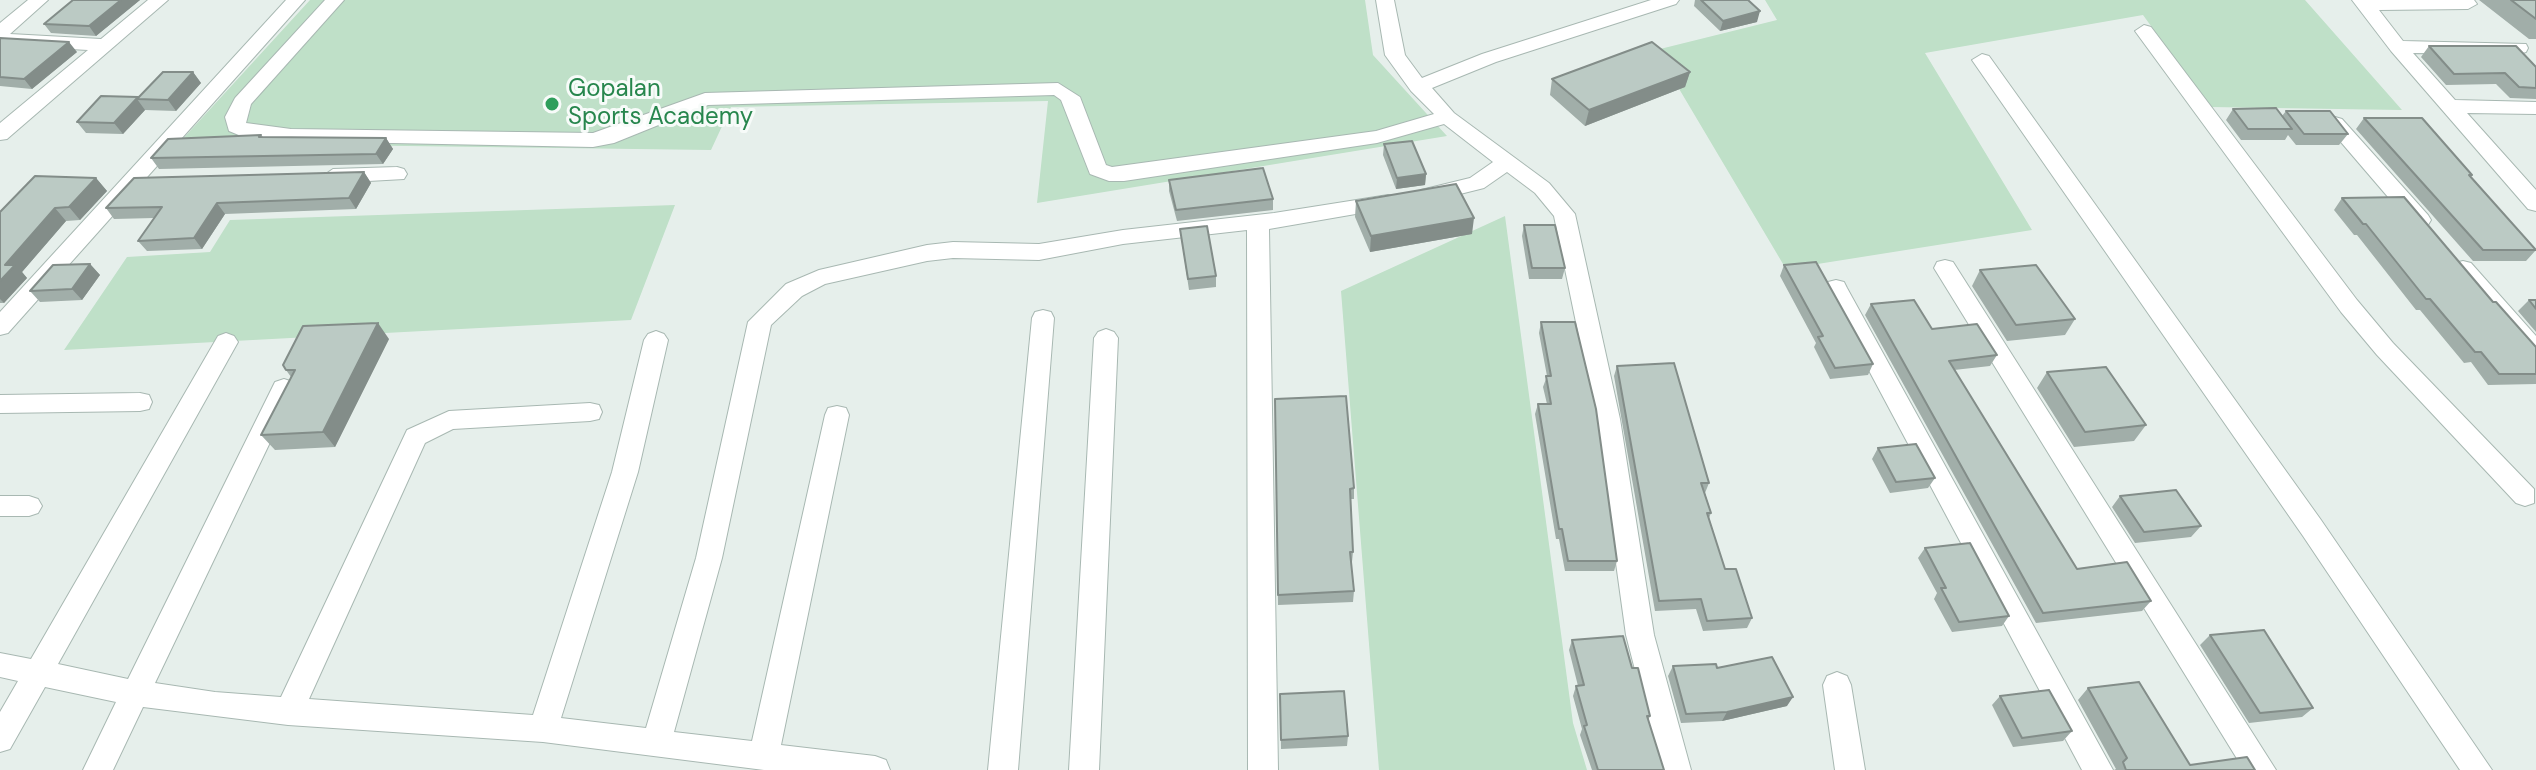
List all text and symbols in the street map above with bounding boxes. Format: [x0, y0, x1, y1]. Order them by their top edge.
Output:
place label: Gopalan Sports Academy [568, 76, 753, 132]
marker: Gopalan Sports Academy [543, 95, 561, 113]

